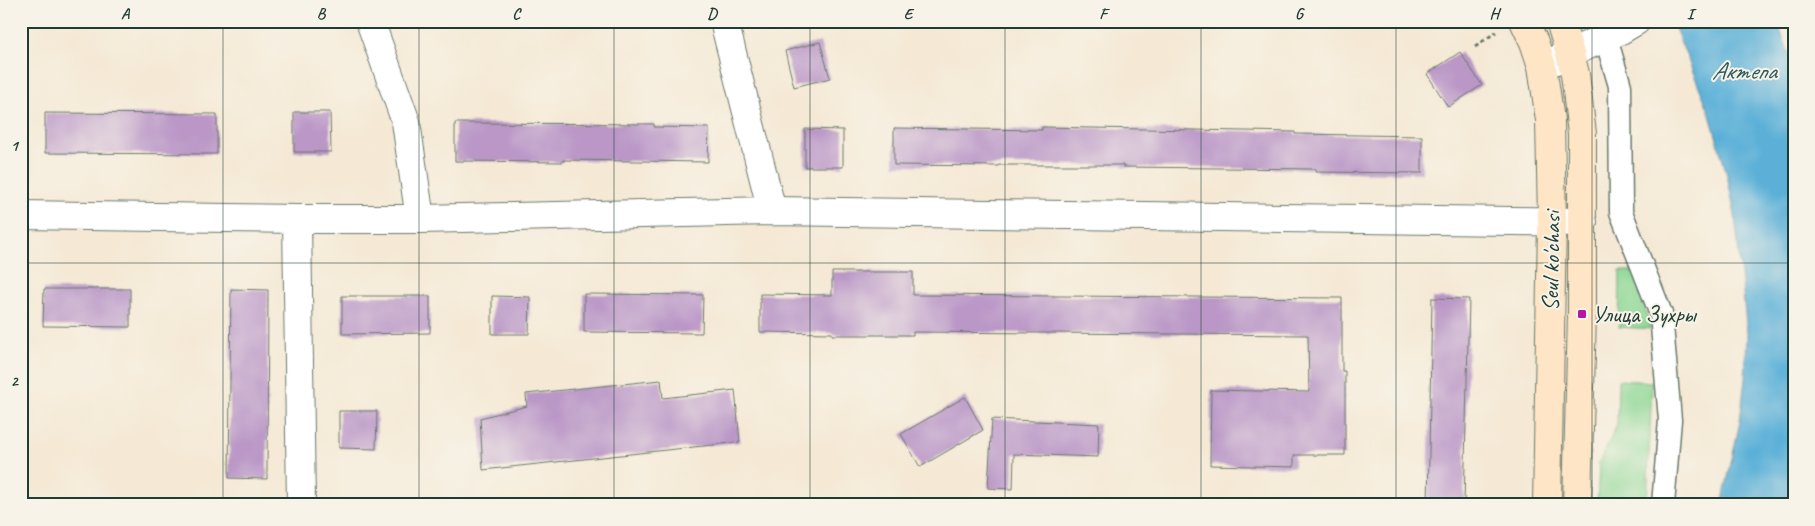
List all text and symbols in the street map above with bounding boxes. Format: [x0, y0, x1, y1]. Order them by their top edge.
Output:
text: A [121, 4, 131, 24]
text: B [317, 4, 327, 24]
text: C [512, 4, 522, 24]
text: D [707, 4, 718, 24]
text: E [904, 4, 915, 24]
text: F [1099, 4, 1110, 24]
text: G [1295, 4, 1305, 24]
text: H [1489, 4, 1501, 24]
text: I [1687, 4, 1697, 24]
water label: Актепа [1712, 55, 1778, 87]
text: 1 [10, 136, 19, 156]
street label: Seul ko'chasi [1535, 208, 1567, 311]
place label: Улица Зухры [1592, 299, 1698, 329]
marker: Улица Зухры [1576, 308, 1588, 320]
text: 2 [10, 371, 19, 391]

